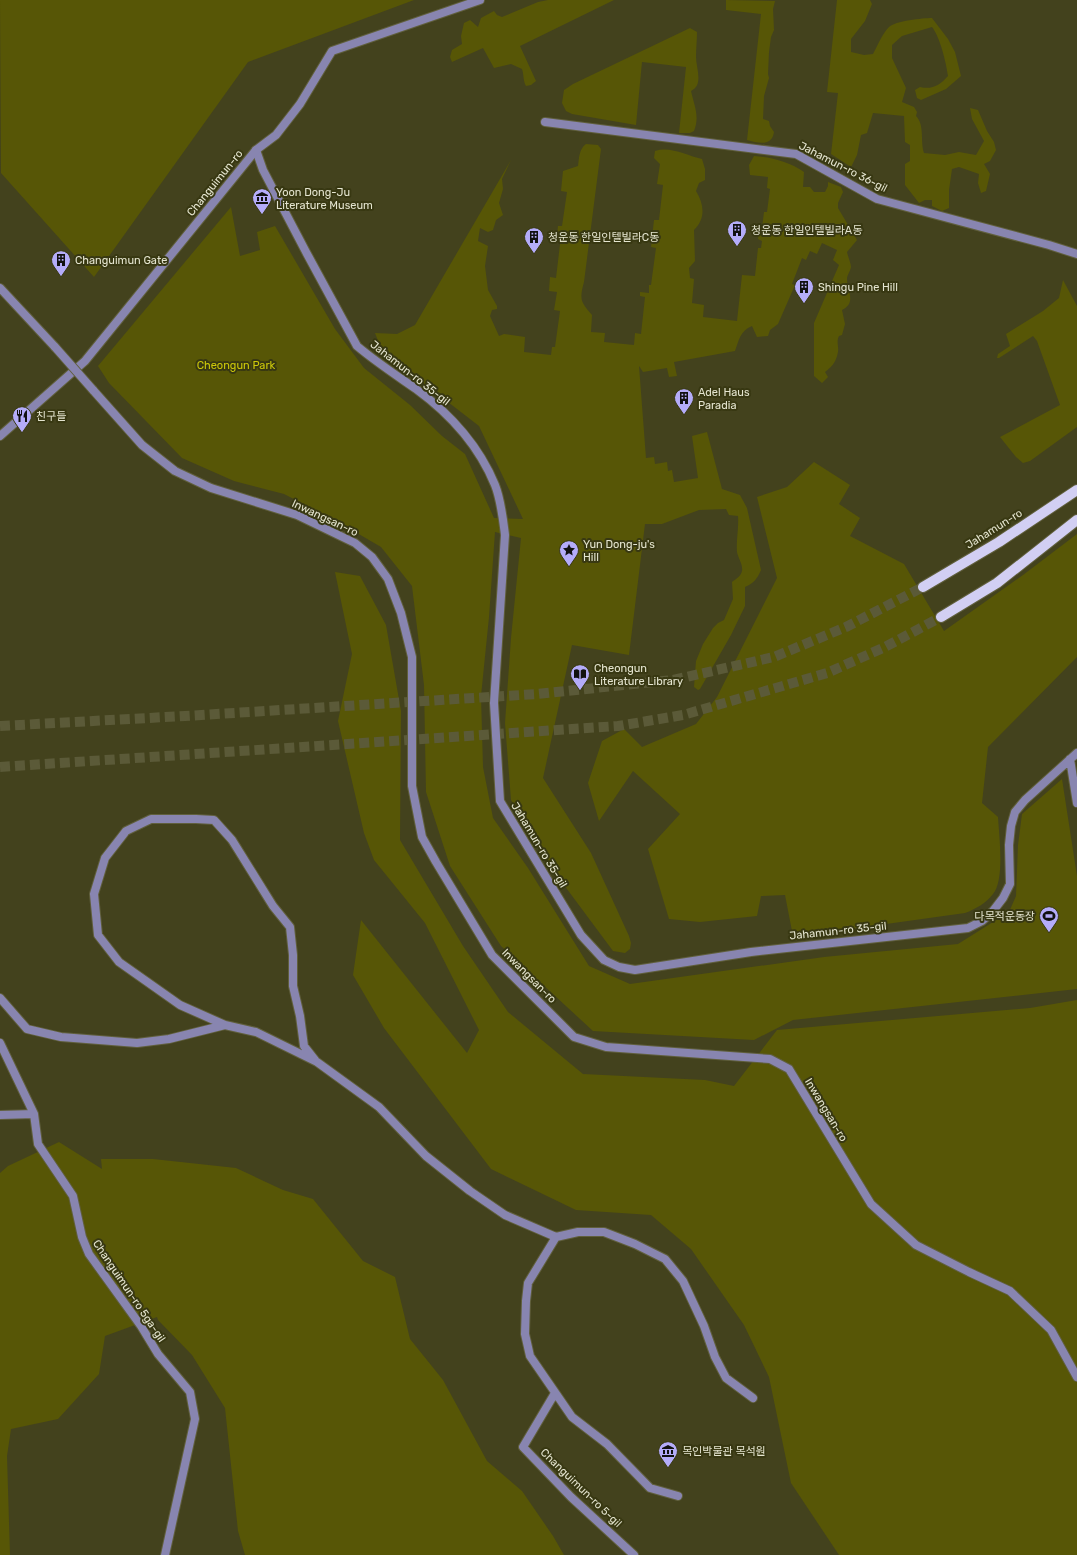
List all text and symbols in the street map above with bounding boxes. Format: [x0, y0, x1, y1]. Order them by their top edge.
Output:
street label: Jahamun-ro 36-gil [797, 139, 889, 195]
street label: Changuimun-ro [184, 147, 246, 219]
place label: Yoon Dong-Ju Literature Museum [276, 186, 373, 212]
museum icon: Yoon Dong-Ju Literature Museum [251, 187, 273, 215]
building icon: 청운동 한일인텔빌라A동 [726, 219, 748, 247]
place label: 청운동 한일인텔빌라A동 [751, 224, 862, 237]
building icon: 청운동 한일인텔빌라C동 [523, 226, 545, 254]
place label: 청운동 한일인텔빌라C동 [548, 231, 659, 244]
building icon: Changuimun Gate [50, 249, 72, 277]
place label: Changuimun Gate [75, 254, 167, 267]
building icon: Shingu Pine Hill [793, 276, 815, 304]
place label: Shingu Pine Hill [818, 281, 898, 294]
street label: Jahamun-ro 35-gil [368, 338, 452, 408]
park label: Cheongun Park [197, 359, 276, 372]
place label: Adel Haus Paradia [698, 386, 750, 412]
building icon: Adel Haus Paradia [673, 387, 695, 415]
restaurant icon: 친구들 [11, 405, 33, 433]
place label: 친구들 [36, 410, 66, 423]
street label: Inwangsan-ro [290, 497, 360, 539]
street label: Jahamun-ro [963, 506, 1025, 552]
place label: Yun Dong-ju's Hill [583, 538, 655, 564]
place icon: Yun Dong-ju's Hill [558, 539, 580, 567]
place label: Cheongun Literature Library [594, 662, 683, 688]
library icon: Cheongun Literature Library [569, 663, 591, 691]
street label: Jahamun-ro 35-gil [508, 800, 570, 890]
sports icon: 다목적운동장 [1038, 905, 1060, 933]
place label: 다목적운동장 [974, 910, 1035, 923]
street label: Jahamun-ro 35-gil [789, 919, 887, 943]
street label: Inwangsan-ro [499, 946, 559, 1006]
street label: Inwangsan-ro [802, 1076, 850, 1144]
street label: Changuimun-ro 5ga-gil [90, 1237, 168, 1345]
museum icon: 목인박물관 목석원 [657, 1440, 679, 1468]
place label: 목인박물관 목석원 [682, 1445, 766, 1458]
street label: Changuimun-ro 5-gil [538, 1446, 624, 1530]

